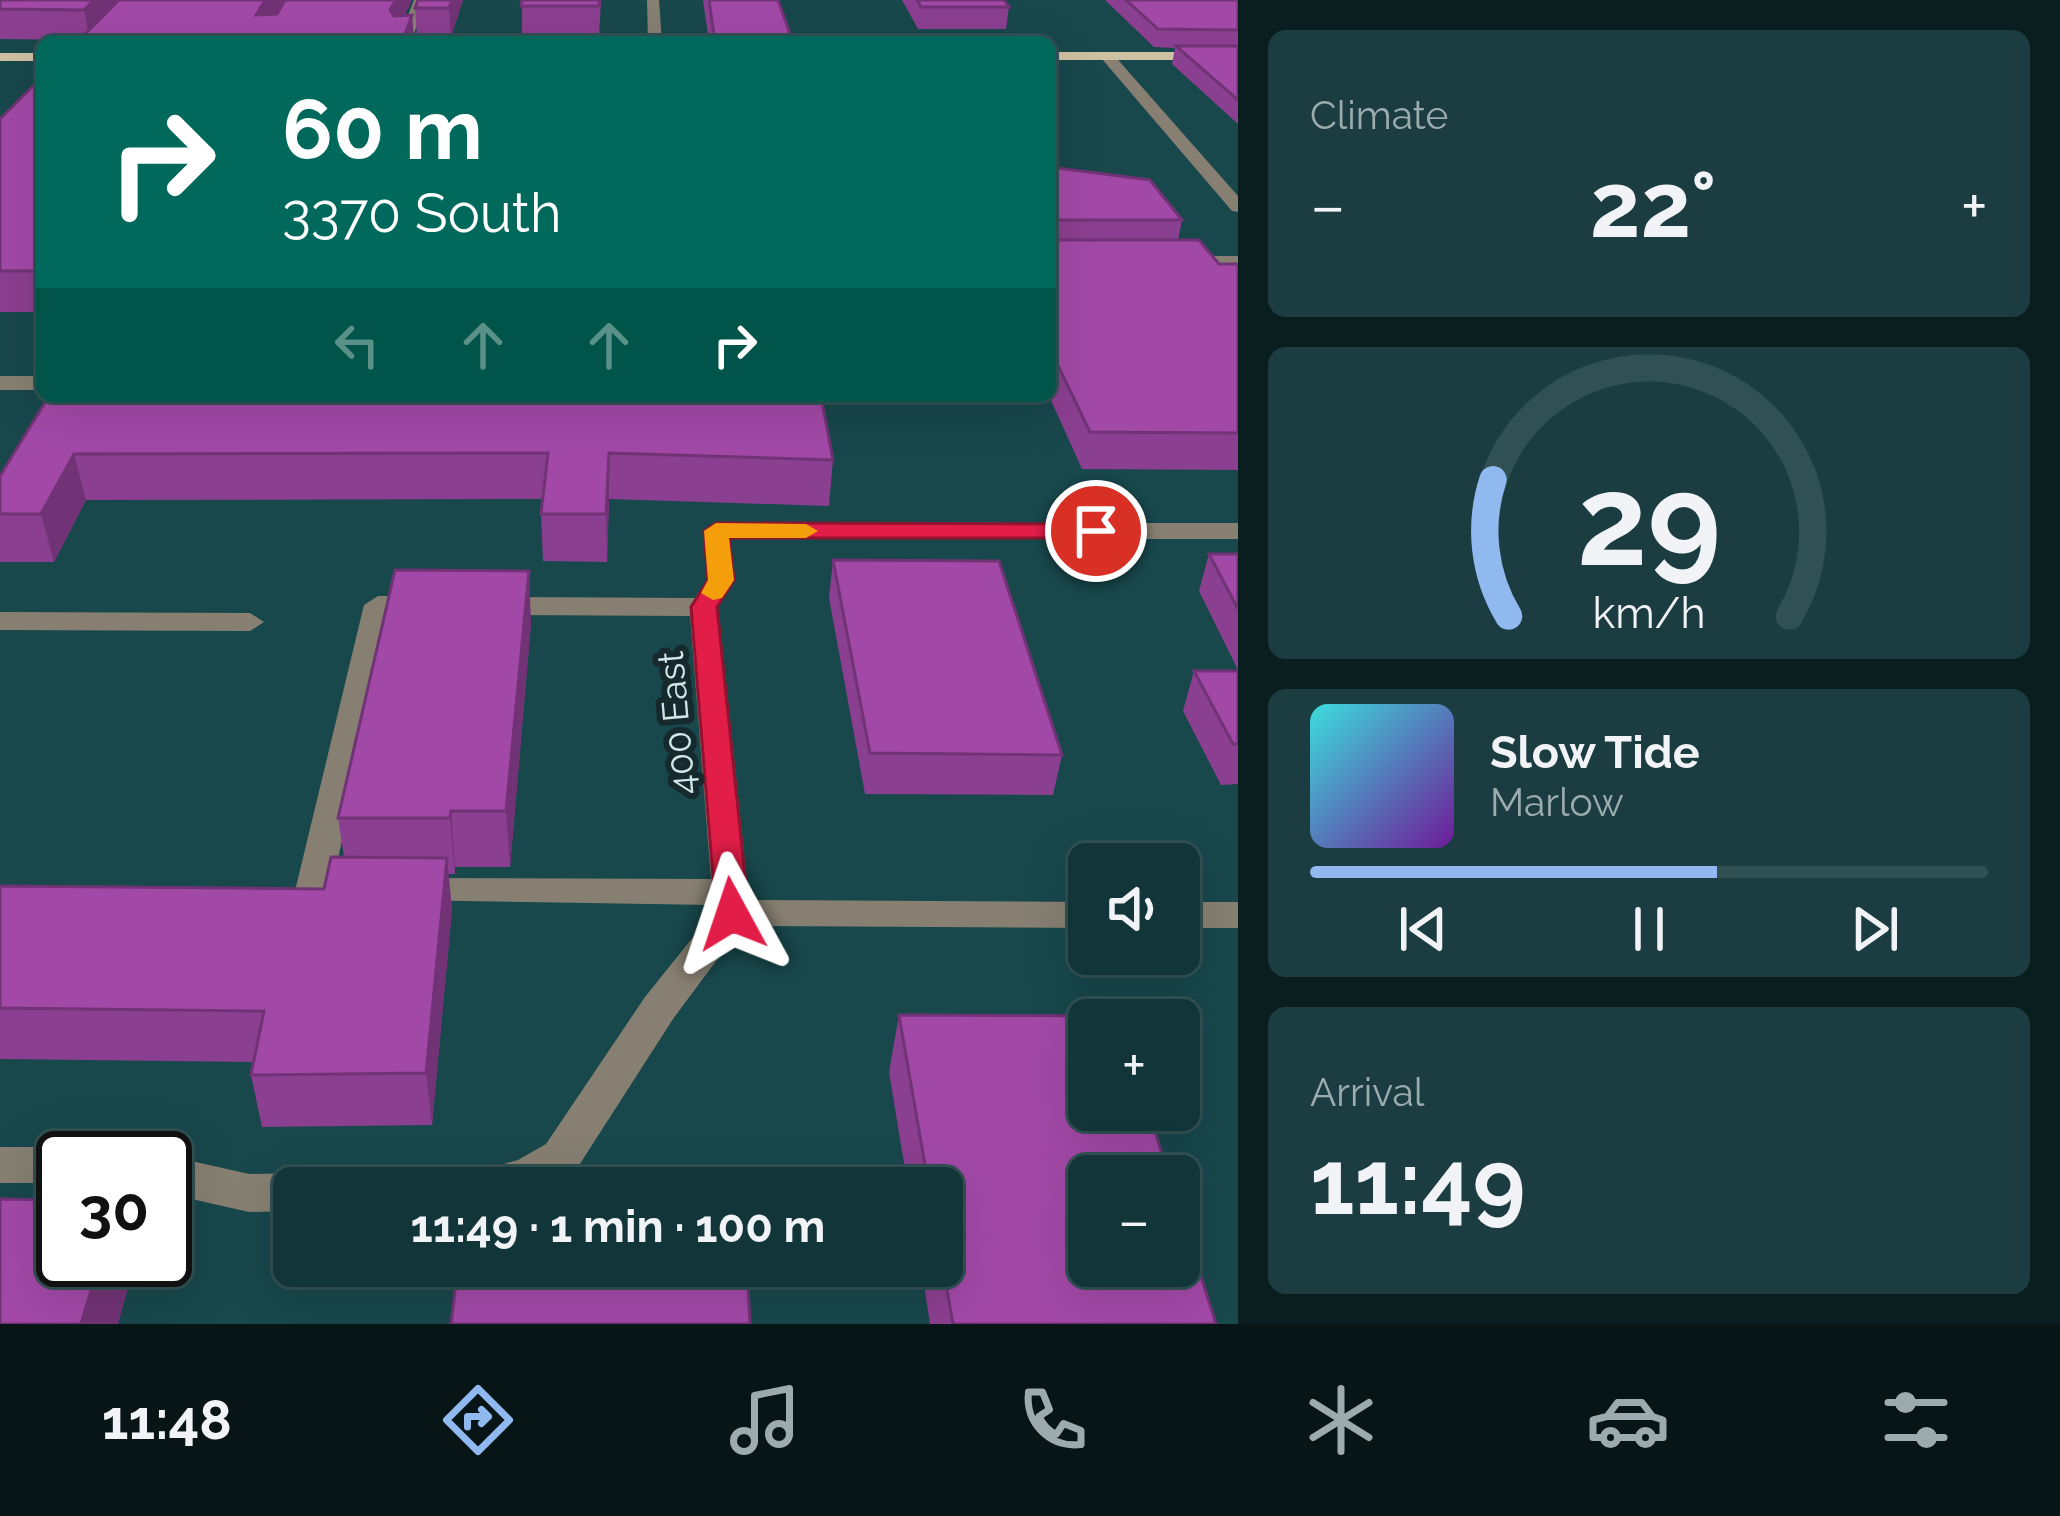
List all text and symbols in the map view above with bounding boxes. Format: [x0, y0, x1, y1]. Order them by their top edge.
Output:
text: 60 m [282, 80, 483, 179]
icon: right [84, 84, 240, 240]
text: Climate [1310, 92, 1448, 138]
text: 22° [1590, 152, 1716, 258]
text: − [1310, 167, 1346, 244]
text: + [1961, 167, 1988, 244]
text: 3370 South [282, 181, 561, 245]
icon: left [324, 312, 390, 378]
icon: ahead [450, 312, 516, 378]
icon: ahead [576, 312, 642, 378]
icon: right [702, 312, 768, 378]
text: 29 [1577, 449, 1721, 595]
pin [1045, 480, 1147, 582]
icon: arrive [1063, 498, 1129, 564]
text: km/h [1592, 588, 1706, 638]
street label: 400 East [649, 650, 703, 796]
text: Slow Tide [1490, 726, 1700, 779]
text: Marlow [1490, 779, 1624, 825]
map controls [1068, 843, 1200, 1287]
button: sound [1068, 843, 1200, 975]
position arrow [669, 851, 795, 977]
icon: previous [1390, 896, 1456, 962]
icon: pause [1616, 896, 1682, 962]
icon: next [1842, 896, 1908, 962]
button: + [1068, 999, 1200, 1131]
text: Arrival [1310, 1069, 1424, 1115]
text: 11:49 [1310, 1129, 1526, 1235]
speed limit sign: 30 [36, 1131, 192, 1287]
button: − [1068, 1155, 1200, 1287]
text: 11:49 · 1 min · 100 m [411, 1200, 826, 1253]
icon: directions [436, 1378, 520, 1462]
icon: music [723, 1378, 807, 1462]
icon: phone [1011, 1378, 1095, 1462]
icon: climate [1299, 1378, 1383, 1462]
icon: car [1586, 1378, 1670, 1462]
icon: filters [1874, 1378, 1958, 1462]
text: 11:48 [102, 1388, 232, 1452]

